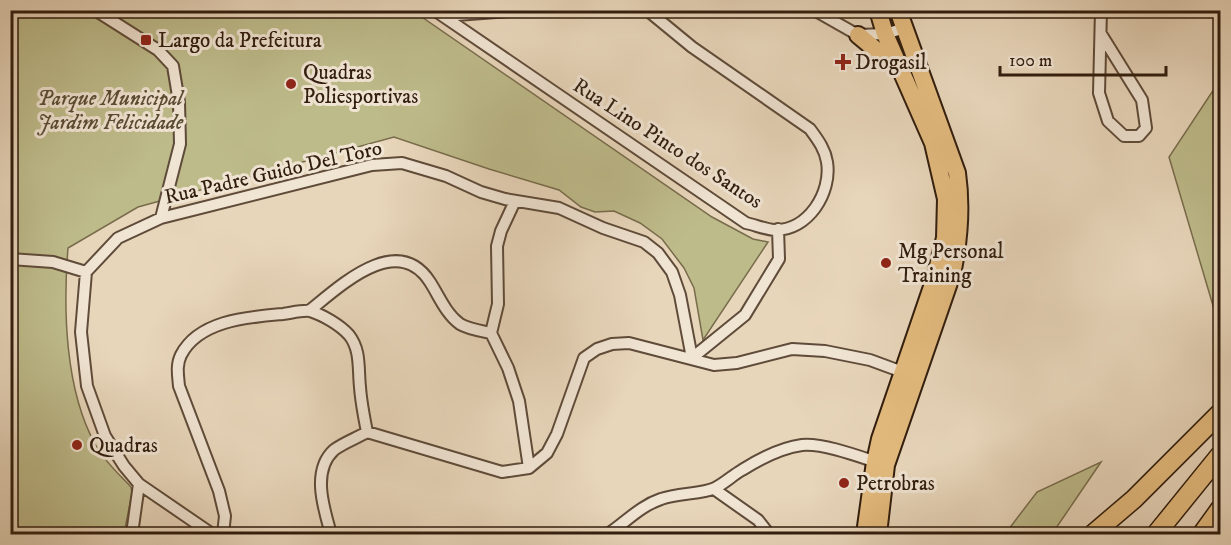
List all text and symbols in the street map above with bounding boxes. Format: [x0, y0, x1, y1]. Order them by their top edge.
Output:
place label: Largo da Prefeitura [158, 28, 322, 54]
marker: Largo da Prefeitura [139, 33, 153, 47]
scale bar [1000, 39, 1166, 77]
place label: Drogasil [855, 50, 927, 76]
text: 100 m [1009, 50, 1052, 72]
marker: Drogasil [836, 55, 850, 69]
place label: Quadras Poliesportivas [303, 60, 418, 110]
street label: Rua Lino Pinto dos Santos [568, 73, 767, 215]
marker: Quadras Poliesportivas [284, 77, 298, 91]
park label: Parque Municipal Jardim Felicidade [37, 86, 185, 136]
street label: Rua Padre Guido Del Toro [162, 135, 385, 211]
place label: Mg Personal Training [898, 239, 1004, 289]
marker: Mg Personal Training [879, 256, 893, 270]
place label: Quadras [89, 433, 158, 459]
marker: Quadras [70, 438, 84, 452]
place label: Petrobras [856, 471, 935, 497]
marker: Petrobras [837, 476, 851, 490]

